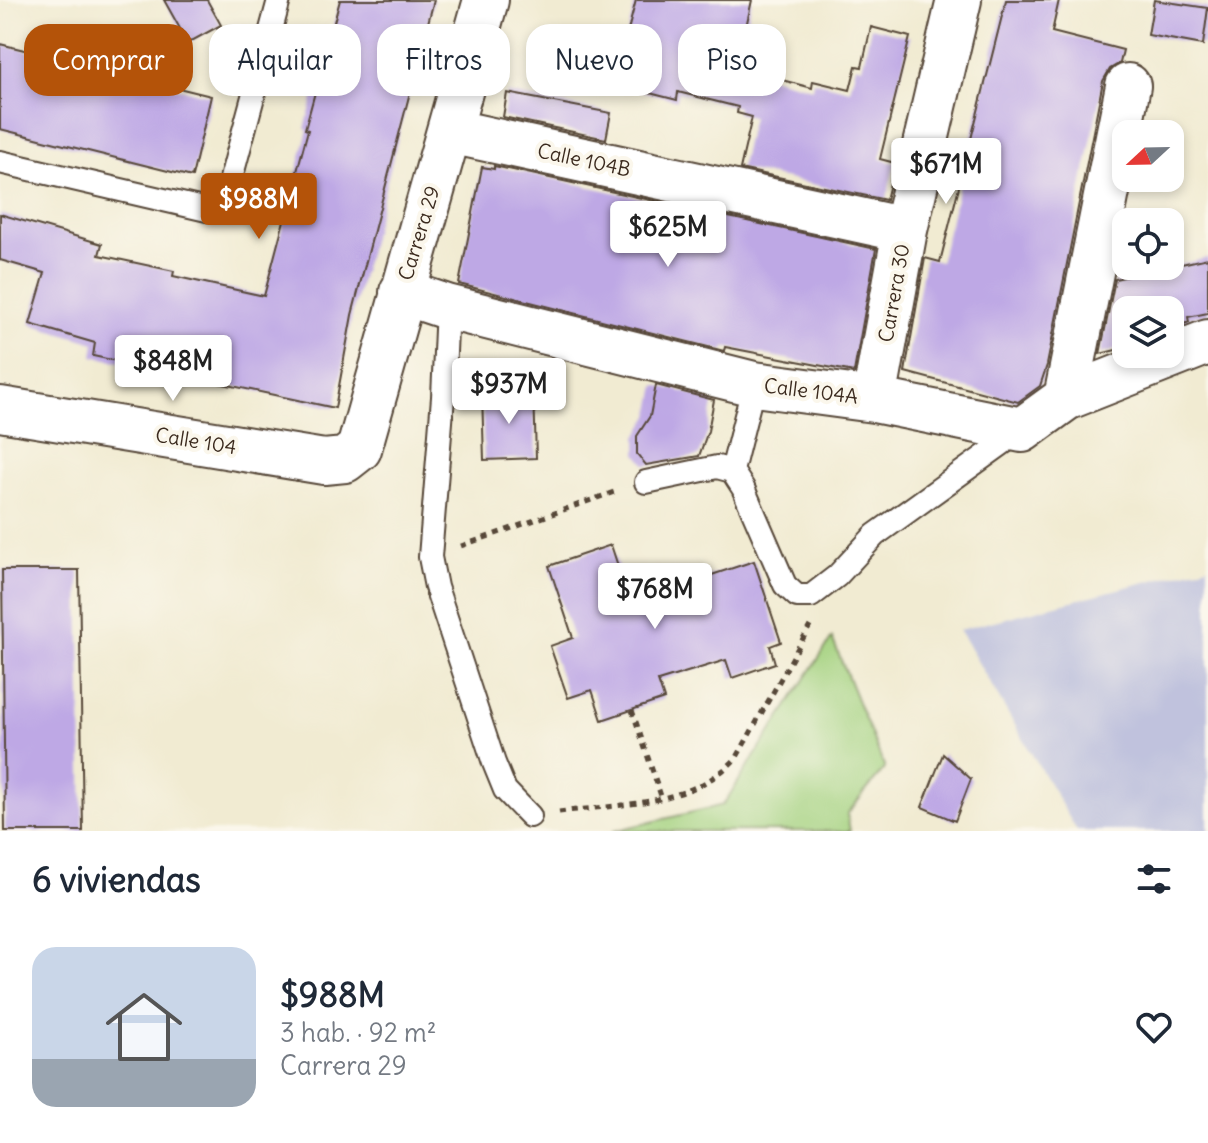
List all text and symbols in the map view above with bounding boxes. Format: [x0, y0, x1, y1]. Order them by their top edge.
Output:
chip: Comprar [24, 24, 193, 96]
chip: Alquilar [209, 24, 361, 96]
chip: Filtros [377, 24, 510, 96]
chip: Nuevo [526, 24, 662, 96]
chip: Piso [678, 24, 786, 96]
north arrow [1112, 120, 1184, 192]
map controls [1112, 120, 1184, 368]
street label: Calle 104B [535, 137, 633, 182]
pin: $671M [890, 138, 1002, 206]
text: $671M [909, 147, 983, 180]
pin: $988M [203, 173, 315, 241]
text: $988M [219, 182, 299, 215]
street label: Carrera 29 [392, 183, 445, 283]
pin: $625M [612, 201, 724, 269]
button: locate [1112, 208, 1184, 280]
text: $625M [628, 210, 708, 243]
street label: Carrera 30 [873, 242, 914, 344]
button: layers [1112, 296, 1184, 368]
pin: $848M [117, 335, 229, 403]
text: $848M [133, 344, 213, 377]
pin: $937M [453, 358, 565, 426]
text: $937M [470, 367, 548, 400]
street label: Calle 104A [763, 372, 860, 409]
street label: Calle 104 [154, 422, 238, 459]
pin: $768M [599, 563, 711, 631]
text: $768M [616, 572, 694, 605]
icon: filters [1132, 857, 1176, 901]
text: 6 viviendas [32, 858, 201, 901]
text: $988M [280, 973, 385, 1016]
icon: home [96, 979, 192, 1075]
icon: heart [1132, 1005, 1176, 1049]
text: 3 hab. · 92 m² [280, 1016, 437, 1049]
text: Carrera 29 [280, 1049, 407, 1082]

